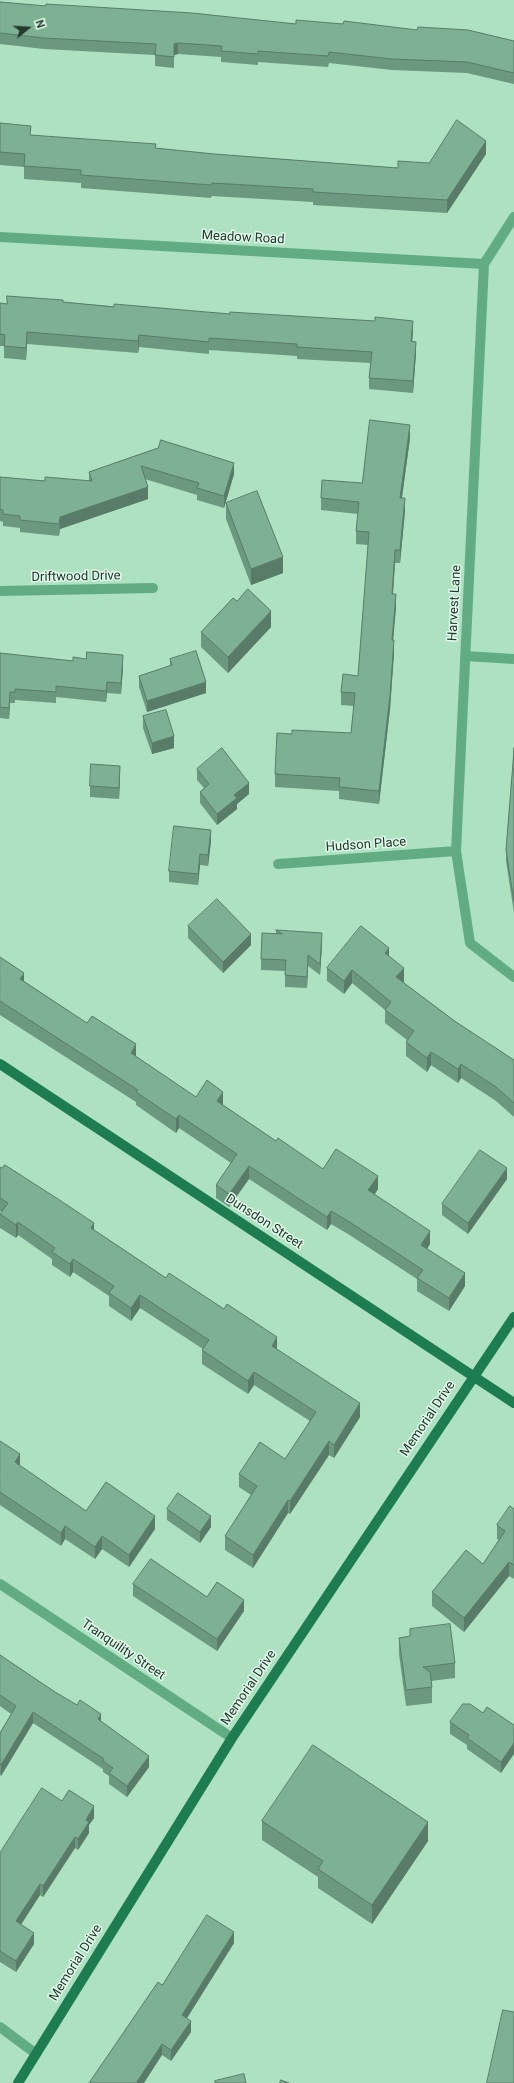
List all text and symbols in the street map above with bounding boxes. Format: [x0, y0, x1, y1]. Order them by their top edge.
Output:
north arrow [8, 8, 48, 48]
text: N [33, 18, 47, 30]
street label: Meadow Road [201, 228, 285, 248]
street label: Harvest Lane [445, 564, 465, 642]
street label: Driftwood Drive [31, 568, 121, 586]
street label: Hudson Place [325, 834, 407, 856]
street label: Dunsdon Street [222, 1191, 306, 1253]
street label: Memorial Drive [397, 1378, 459, 1460]
street label: Tranquility Street [78, 1616, 168, 1684]
street label: Memorial Drive [218, 1647, 280, 1729]
street label: Memorial Drive [46, 1922, 106, 2004]

